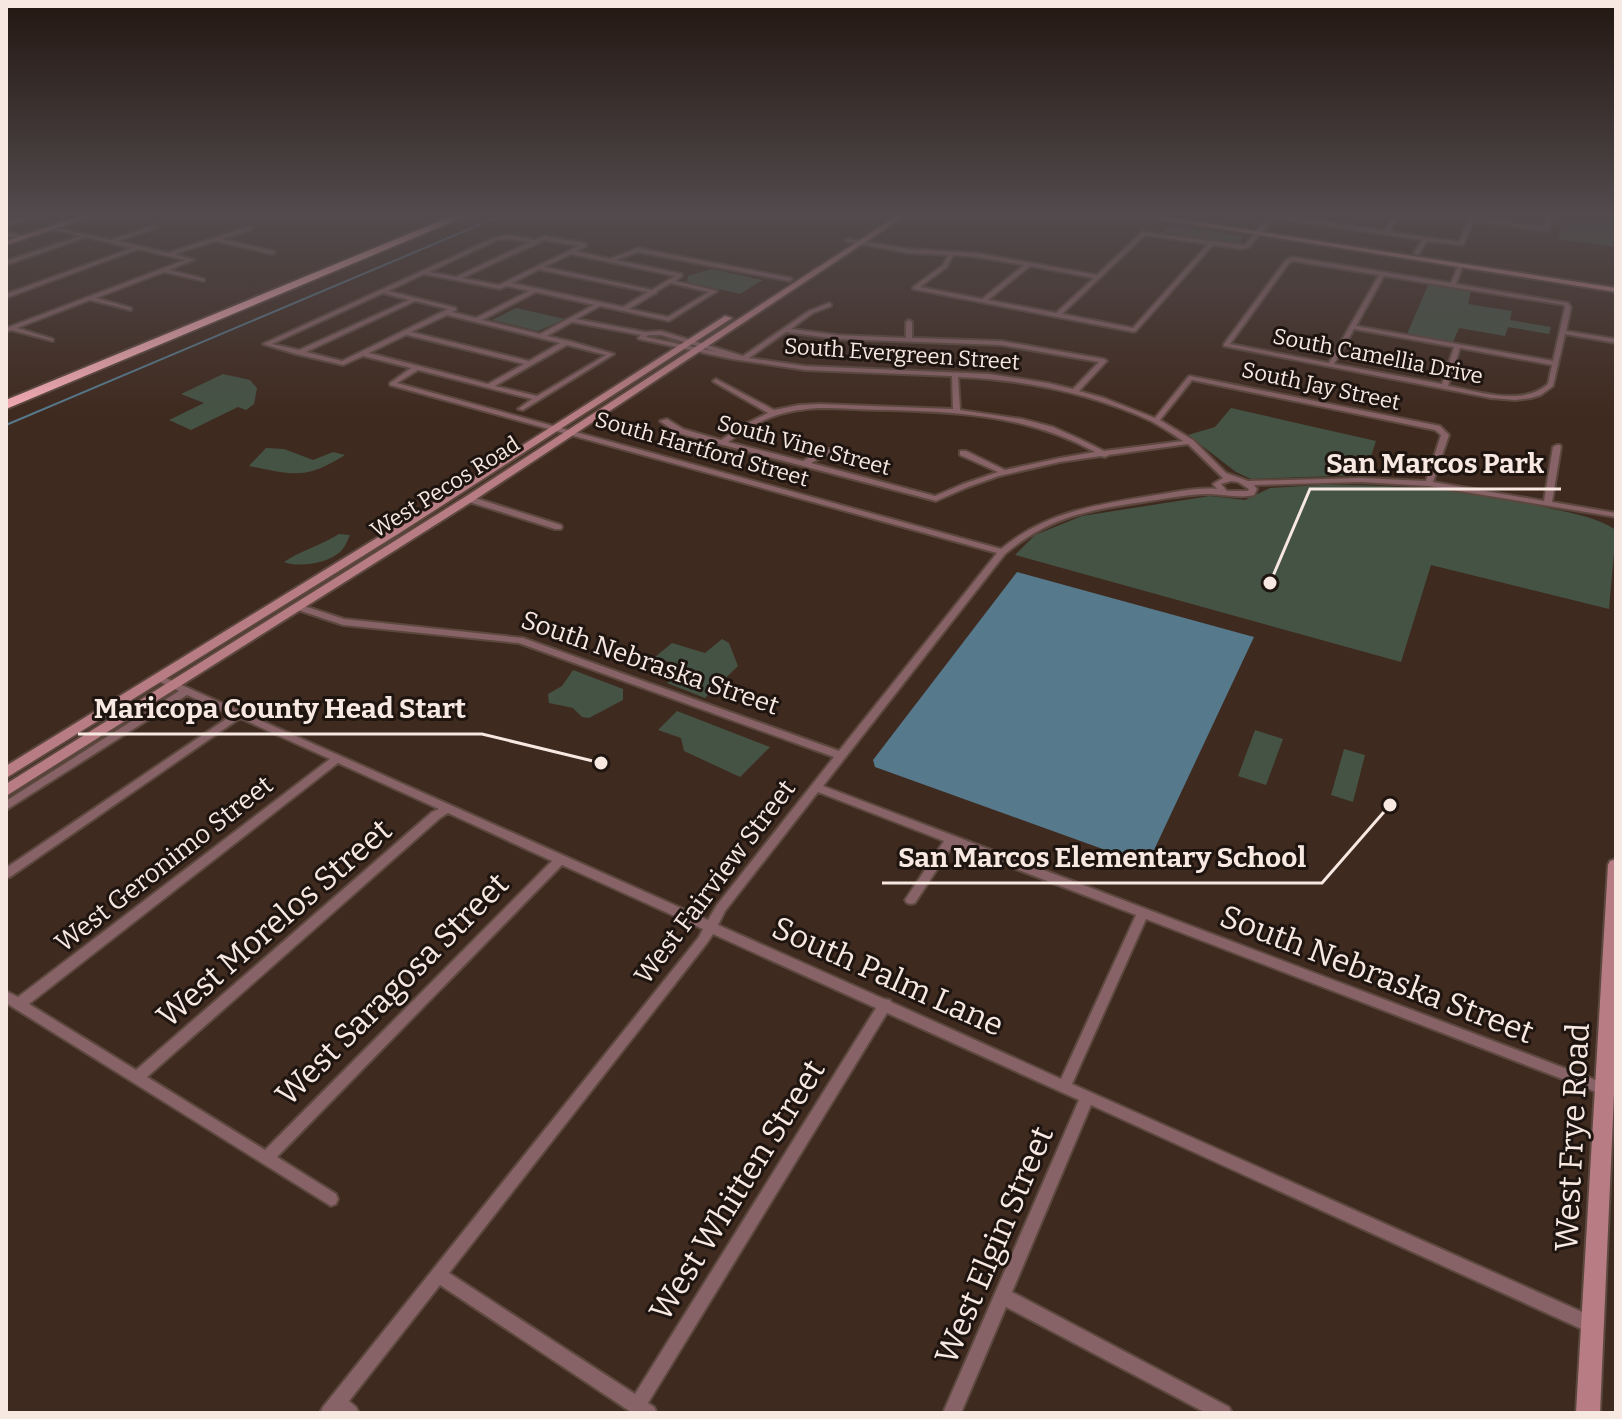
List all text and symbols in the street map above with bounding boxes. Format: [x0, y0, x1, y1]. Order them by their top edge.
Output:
street label: South Camellia Drive [1271, 322, 1485, 390]
street label: South Evergreen Street [783, 332, 1021, 376]
street label: South Jay Street [1239, 356, 1403, 416]
street label: South Hartford Street [592, 406, 812, 492]
street label: South Vine Street [714, 409, 894, 481]
street label: West Pecos Road [365, 430, 525, 544]
callout: San Marcos Park [1310, 437, 1561, 489]
text: San Marcos Park [1326, 447, 1544, 480]
street label: South Nebraska Street [517, 604, 783, 722]
callout: Maricopa County Head Start [78, 682, 482, 734]
text: Maricopa County Head Start [94, 692, 466, 725]
street label: West Geronimo Street [49, 769, 279, 959]
street label: West Fairview Street [628, 773, 802, 990]
street label: West Morelos Street [149, 811, 399, 1035]
callout: San Marcos Elementary School [882, 831, 1322, 883]
text: San Marcos Elementary School [898, 841, 1306, 874]
street label: West Saragosa Street [268, 865, 516, 1113]
street label: South Nebraska Street [1215, 897, 1540, 1052]
street label: South Palm Lane [767, 908, 1009, 1044]
street label: West Frye Road [1547, 1022, 1597, 1252]
street label: West Whitten Street [641, 1052, 833, 1327]
street label: West Elgin Street [927, 1120, 1061, 1369]

